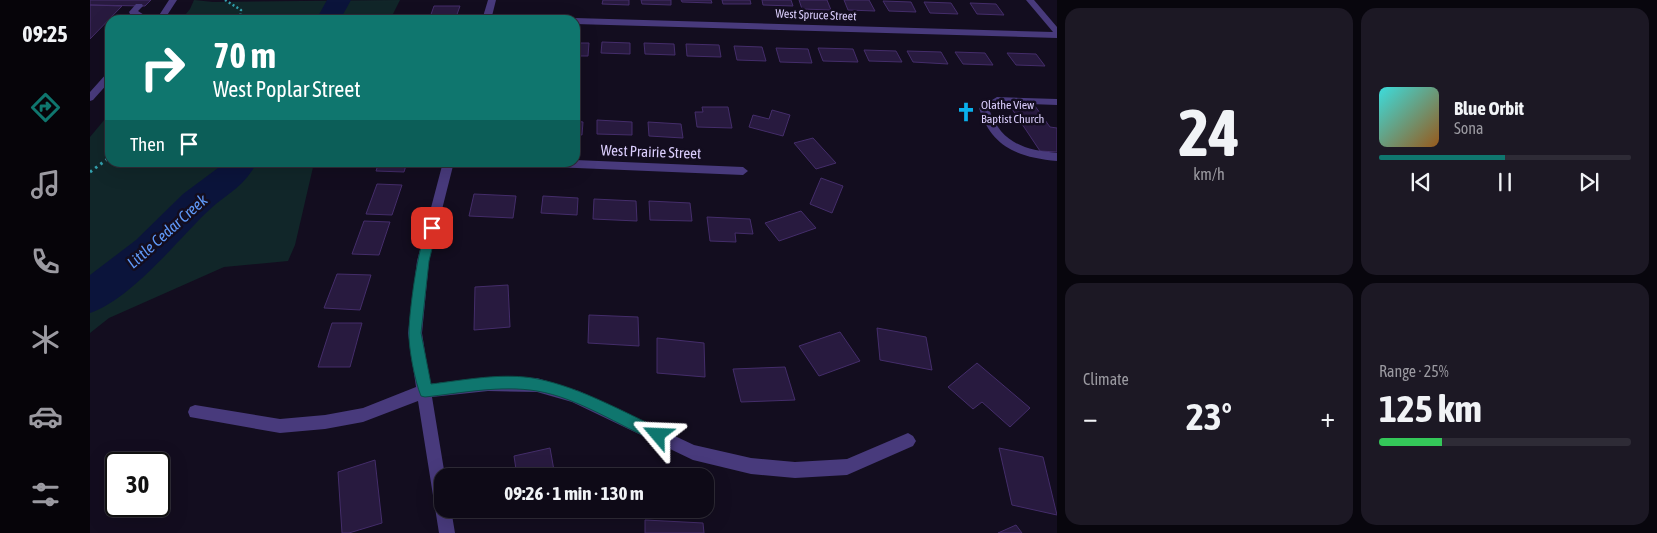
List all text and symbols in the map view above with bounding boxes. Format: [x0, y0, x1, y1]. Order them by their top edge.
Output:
street label: West Spruce Street [775, 7, 857, 23]
text: 09:25 [22, 21, 68, 47]
icon: right [130, 35, 195, 100]
text: 70 m [213, 35, 276, 75]
text: West Poplar Street [213, 76, 361, 102]
icon: directions [28, 90, 63, 125]
text: 24 [1178, 95, 1240, 170]
text: Blue Orbit [1454, 97, 1524, 119]
place label: Olathe View Baptist Church [981, 98, 1044, 126]
church icon: Olathe View Baptist Church [955, 101, 977, 123]
text: Sona [1454, 119, 1483, 137]
icon: arrive [175, 130, 203, 158]
text: Then [130, 133, 165, 155]
street label: West Prairie Street [601, 141, 702, 162]
text: km/h [1193, 165, 1225, 183]
icon: music [28, 167, 63, 202]
icon: previous [1407, 168, 1435, 196]
icon: pause [1491, 168, 1519, 196]
icon: next [1575, 168, 1603, 196]
water label: Little Cedar Creek [123, 190, 211, 272]
pin [411, 207, 453, 249]
icon: arrive [418, 214, 446, 242]
icon: phone [28, 244, 63, 279]
icon: climate [28, 322, 63, 357]
text: Range · 25% [1379, 362, 1449, 380]
text: Climate [1083, 370, 1129, 388]
text: 125 km [1379, 387, 1482, 430]
text: 23° [1186, 395, 1232, 438]
icon: car [28, 399, 63, 434]
text: − [1083, 401, 1098, 433]
text: + [1320, 401, 1335, 433]
position arrow [631, 408, 683, 460]
speed limit sign: 30 [105, 452, 170, 517]
icon: filters [28, 477, 63, 512]
text: 09:26 · 1 min · 130 m [504, 482, 644, 504]

